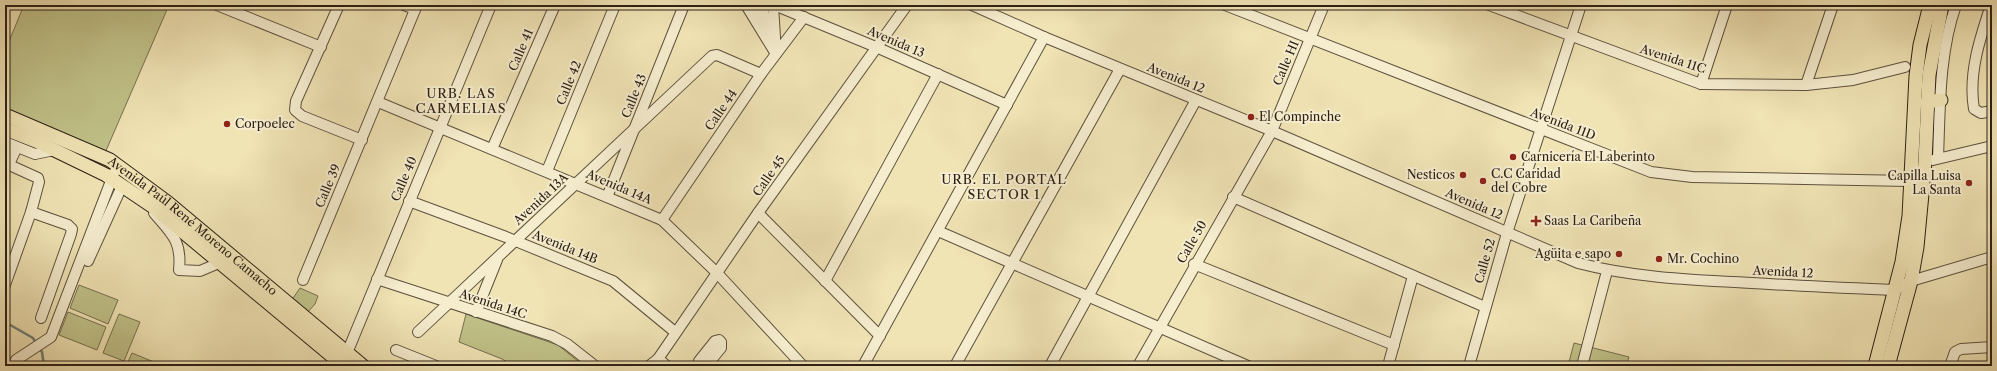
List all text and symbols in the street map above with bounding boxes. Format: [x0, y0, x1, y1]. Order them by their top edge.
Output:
street label: Avenida 13 [864, 22, 927, 60]
street label: Calle 41 [505, 26, 536, 73]
street label: Calle HI [1269, 38, 1302, 88]
street label: Avenida 11C [1637, 41, 1708, 76]
street label: Calle 42 [553, 58, 584, 107]
street label: Avenida 12 [1144, 59, 1207, 96]
street label: Calle 43 [618, 72, 649, 120]
district label: URB. LAS CARMELIAS [415, 85, 507, 116]
street label: Calle 44 [701, 86, 740, 133]
street label: Avenida 11D [1527, 104, 1598, 143]
place label: El Compinche [1259, 109, 1341, 124]
marker: El Compinche [1246, 112, 1256, 122]
place label: Corpoelec [235, 116, 295, 131]
marker: Corpoelec [222, 119, 232, 129]
place label: Carnicería El Laberinto [1521, 149, 1655, 164]
street label: Avenida Paúl René Moreno Camacho [104, 152, 281, 298]
marker: Carnicería El Laberinto [1508, 152, 1518, 162]
street label: Calle 45 [749, 153, 788, 199]
street label: Calle 40 [387, 154, 420, 203]
street label: Calle 39 [312, 162, 343, 210]
street label: Avenida 14A [583, 166, 655, 208]
place label: C.C Caridad del Cobre [1491, 166, 1562, 195]
place label: Nesticos [1407, 167, 1455, 182]
place label: Capilla Luisa La Santa [1887, 168, 1962, 197]
street label: Avenida 13A [509, 169, 572, 228]
marker: Nesticos [1458, 170, 1468, 180]
district label: URB. EL PORTAL SECTOR 1 [941, 171, 1067, 202]
marker: C.C Caridad del Cobre [1478, 176, 1488, 186]
marker: Capilla Luisa La Santa [1964, 178, 1974, 188]
street label: Avenida 12 [1442, 184, 1505, 222]
place label: Saas La Caribeña [1544, 213, 1642, 228]
marker: Saas La Caribeña [1531, 216, 1541, 226]
street label: Calle 50 [1173, 218, 1210, 266]
street label: Avenida 14B [529, 226, 600, 266]
street label: Calle 52 [1471, 237, 1498, 285]
place label: Agüita e sapo [1534, 246, 1611, 261]
marker: Agüita e sapo [1614, 249, 1624, 259]
place label: Mr. Cochino [1667, 251, 1739, 266]
marker: Mr. Cochino [1654, 254, 1664, 264]
street label: Avenida 12 [1751, 262, 1814, 281]
street label: Avenida 14C [457, 285, 529, 321]

